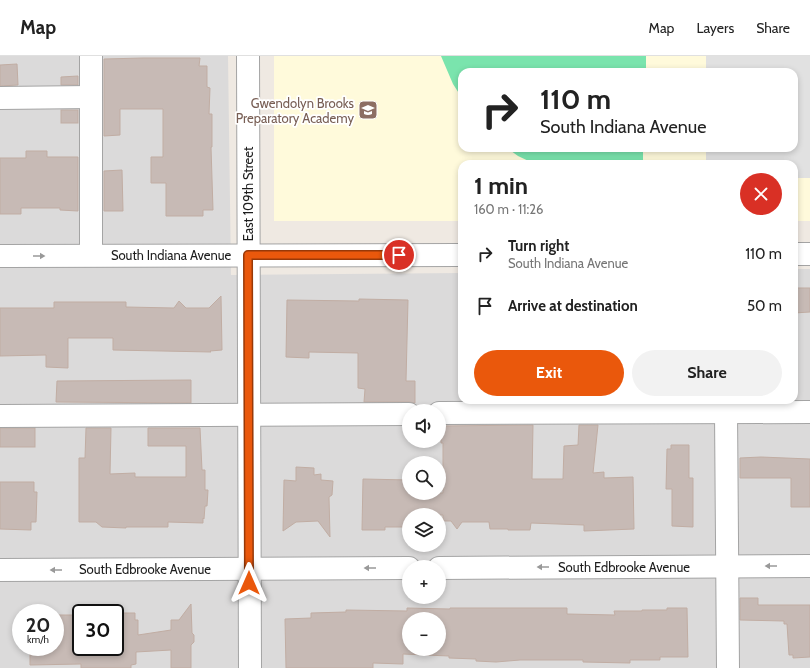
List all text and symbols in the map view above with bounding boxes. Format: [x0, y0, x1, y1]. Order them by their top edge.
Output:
text: Map [20, 16, 56, 39]
text: Map [649, 19, 674, 37]
text: Layers [696, 19, 734, 37]
text: Share [756, 19, 790, 37]
text: 110 m [540, 82, 611, 116]
icon: right [474, 84, 526, 136]
place label: Gwendolyn Brooks Preparatory Academy [236, 95, 355, 126]
school or university icon: Gwendolyn Brooks Preparatory Academy [357, 99, 379, 121]
text: South Indiana Avenue [540, 116, 706, 138]
street label: East 109th Street [240, 146, 256, 241]
text: 1 min [474, 171, 528, 200]
button: close [740, 173, 782, 215]
text: 160 m · 11:26 [474, 201, 543, 217]
text: Turn right [508, 237, 569, 255]
pin [382, 238, 416, 272]
icon: right [474, 243, 496, 265]
icon: arrive [388, 244, 410, 266]
text: 110 m [745, 245, 782, 263]
street label: South Indiana Avenue [111, 247, 231, 263]
one-way arrow [33, 253, 46, 259]
text: South Indiana Avenue [508, 255, 628, 271]
icon: arrive [474, 295, 496, 317]
text: Arrive at destination [508, 297, 638, 315]
text: 50 m [747, 297, 782, 315]
button: Exit [474, 350, 624, 396]
button: Share [632, 350, 782, 396]
map controls [402, 404, 446, 656]
button: sound [402, 404, 446, 448]
button: search [402, 456, 446, 500]
button: layers [402, 508, 446, 552]
street label: South Edbrooke Avenue [558, 559, 690, 575]
button: + [402, 560, 446, 604]
street label: South Edbrooke Avenue [79, 561, 211, 577]
position arrow [228, 562, 270, 604]
one-way arrow [764, 563, 777, 569]
one-way arrow [536, 564, 549, 570]
one-way arrow [363, 565, 376, 571]
one-way arrow [49, 567, 62, 573]
speed limit sign: 30 [72, 604, 124, 656]
button: − [402, 612, 446, 656]
text: 20 [26, 613, 50, 637]
text: km/h [27, 633, 49, 646]

